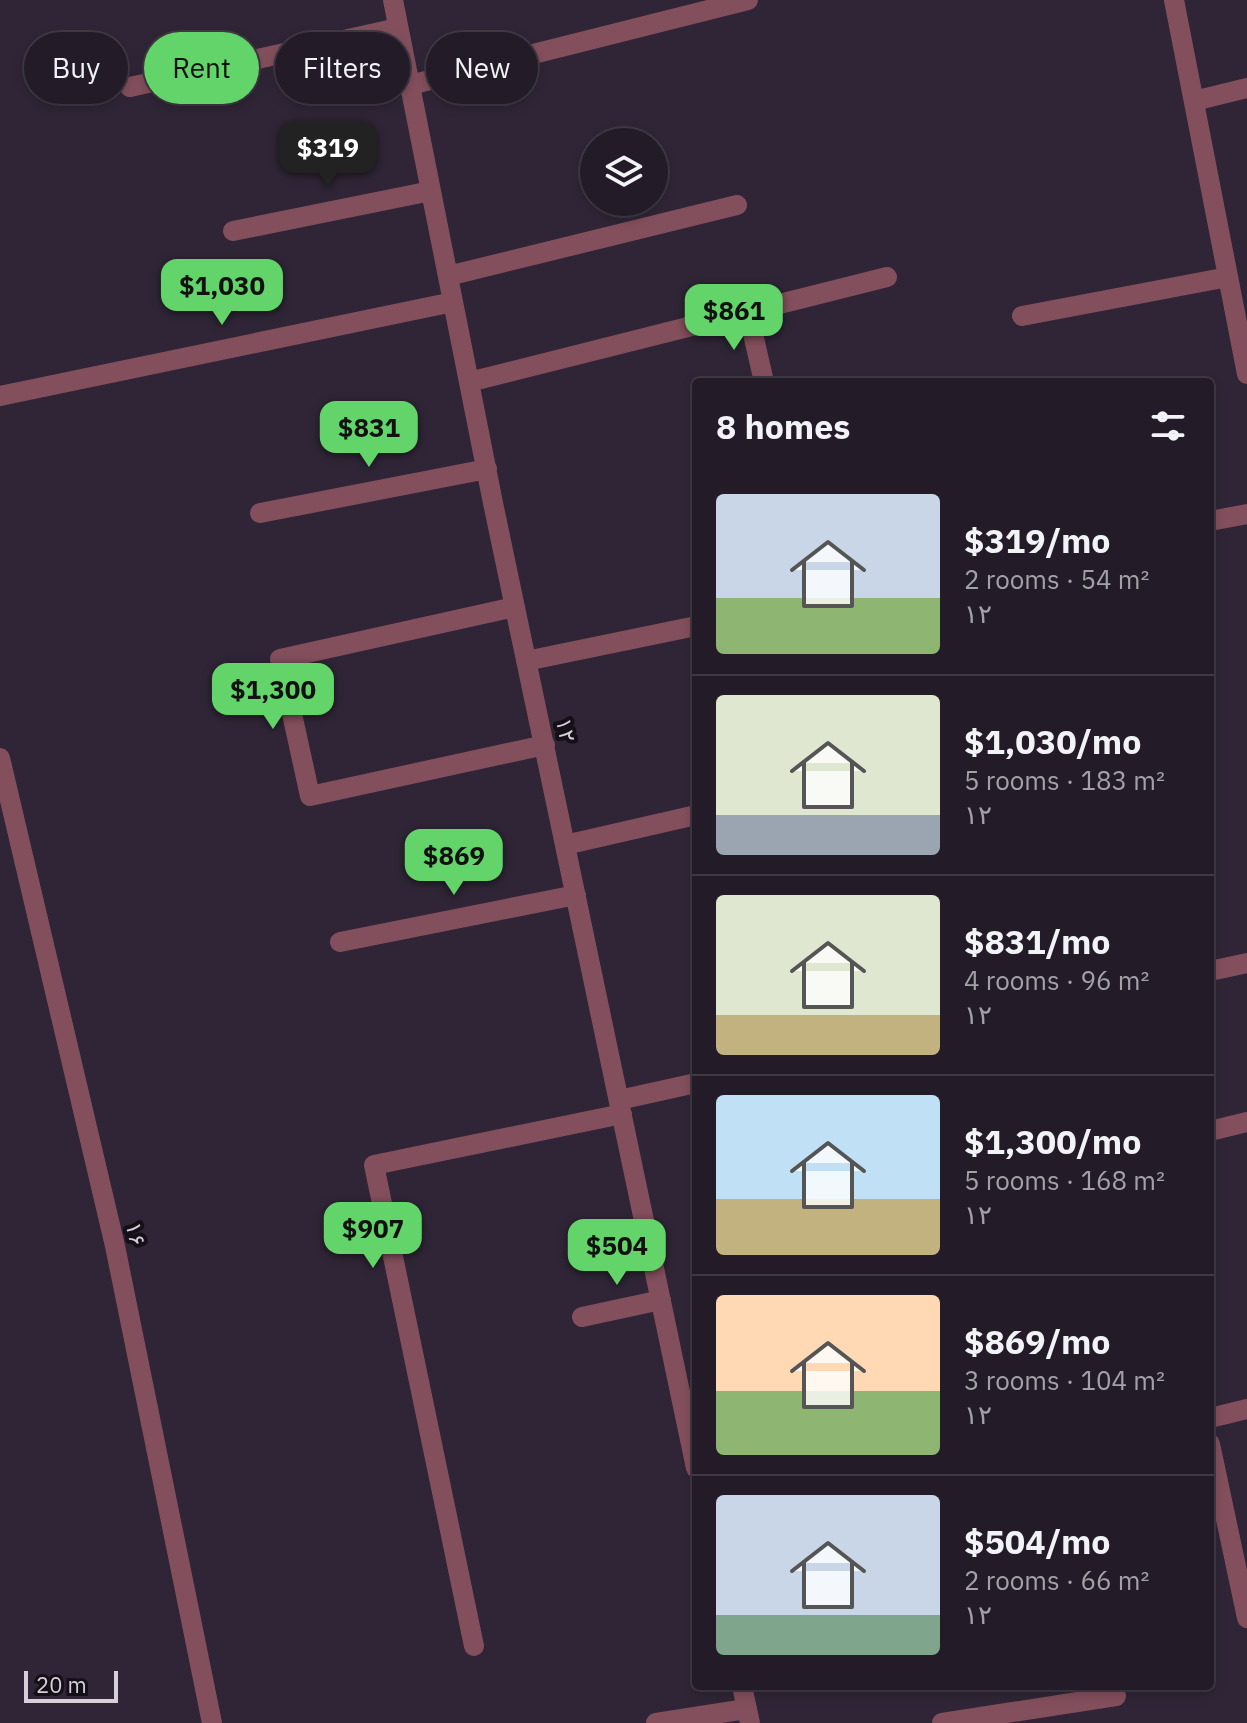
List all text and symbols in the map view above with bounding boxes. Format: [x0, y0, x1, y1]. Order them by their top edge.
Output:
chip: Buy [24, 32, 128, 104]
chip: Rent [144, 32, 259, 104]
chip: Filters [275, 32, 410, 104]
chip: New [426, 32, 538, 104]
pin: $319 [281, 121, 375, 189]
map controls [580, 128, 668, 216]
button: layers [580, 128, 668, 216]
text: $319 [297, 130, 359, 164]
pin: $1,030 [157, 259, 287, 327]
text: $1,030 [179, 268, 265, 302]
pin: $861 [687, 284, 781, 352]
text: $861 [703, 293, 765, 327]
pin: $831 [322, 401, 416, 469]
text: 8 homes [716, 404, 851, 448]
icon: filters [1146, 404, 1190, 448]
text: $831 [338, 410, 400, 444]
text: $319/mo [964, 518, 1111, 562]
icon: home [780, 526, 876, 622]
text: 2 rooms · 54 m² [964, 562, 1149, 596]
text: ۱۲ [964, 596, 992, 630]
pin: $1,300 [208, 663, 338, 731]
text: $1,300 [230, 672, 316, 706]
street label: ۱۲ [550, 715, 583, 744]
text: $1,030/mo [964, 719, 1141, 763]
icon: home [780, 727, 876, 823]
text: 5 rooms · 183 m² [964, 763, 1165, 797]
text: ۱۲ [964, 797, 992, 831]
pin: $869 [407, 829, 501, 897]
text: $869 [423, 838, 485, 872]
text: $831/mo [964, 919, 1111, 963]
icon: home [780, 927, 876, 1023]
text: 4 rooms · 96 m² [964, 963, 1149, 997]
text: ۱۲ [964, 997, 992, 1031]
text: $1,300/mo [964, 1119, 1141, 1163]
icon: home [780, 1127, 876, 1223]
text: 5 rooms · 168 m² [964, 1163, 1165, 1197]
text: ۱۲ [964, 1197, 992, 1231]
pin: $907 [326, 1202, 420, 1270]
text: $907 [342, 1211, 404, 1245]
street label: ۱۶ [120, 1219, 153, 1249]
pin: $504 [570, 1219, 664, 1287]
text: $504 [586, 1228, 648, 1262]
text: $869/mo [964, 1319, 1111, 1363]
icon: home [780, 1327, 876, 1423]
text: 3 rooms · 104 m² [964, 1363, 1165, 1397]
text: ۱۲ [964, 1397, 992, 1431]
text: $504/mo [964, 1519, 1111, 1563]
icon: home [780, 1527, 876, 1623]
text: 2 rooms · 66 m² [964, 1563, 1149, 1597]
text: ۱۲ [964, 1597, 992, 1631]
scale bar [24, 1667, 118, 1703]
text: 20 m [36, 1670, 87, 1699]

